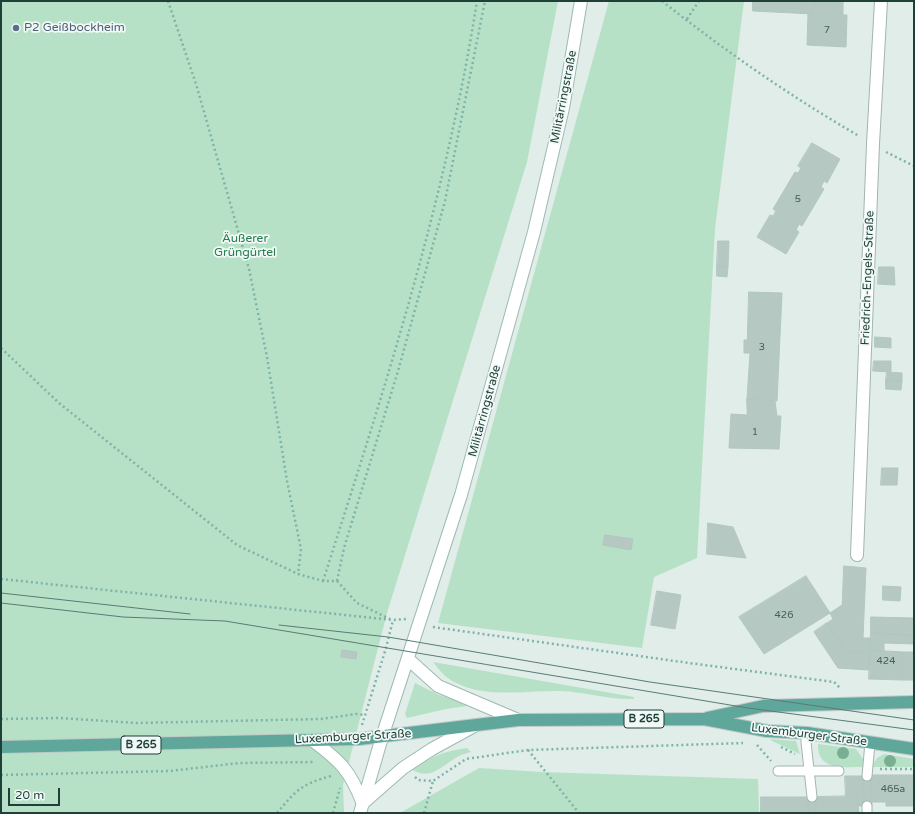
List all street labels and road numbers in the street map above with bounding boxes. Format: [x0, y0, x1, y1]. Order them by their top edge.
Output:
street label: Militärringstraße [548, 49, 580, 145]
street label: Friedrich-Engels-Straße [858, 210, 878, 346]
street label: Militärringstraße [466, 363, 504, 459]
road number: B 265 [624, 710, 664, 728]
street label: Luxemburger Straße [750, 721, 868, 749]
street label: Luxemburger Straße [294, 727, 412, 747]
road number: B 265 [121, 736, 161, 754]

